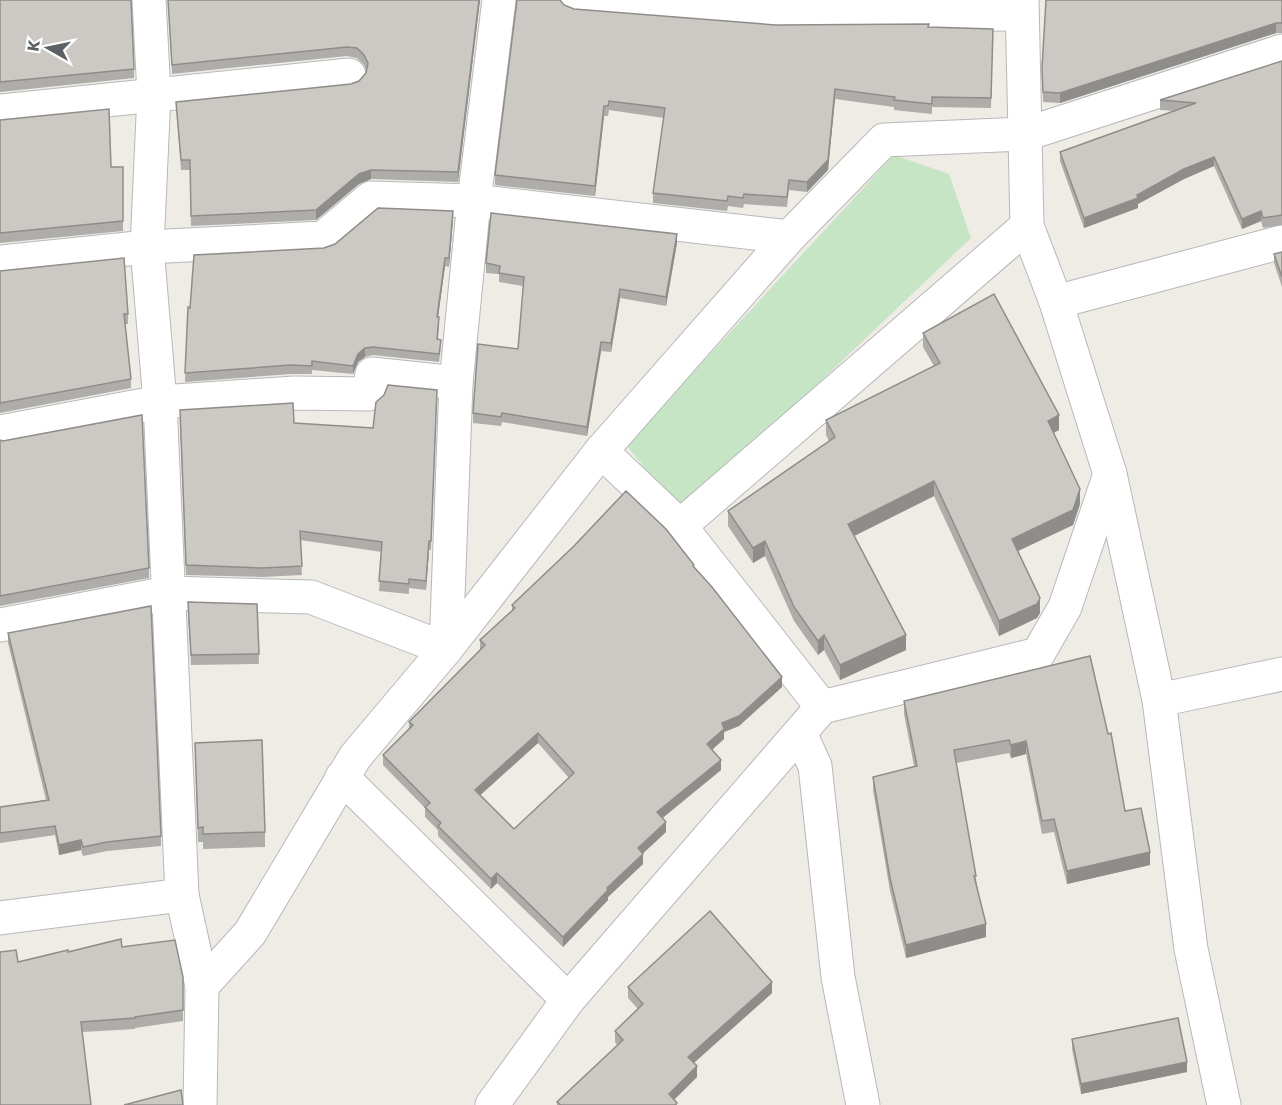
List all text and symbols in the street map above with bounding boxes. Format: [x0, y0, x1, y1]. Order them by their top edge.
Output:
north arrow [18, 18, 78, 78]
text: K [21, 38, 46, 53]

